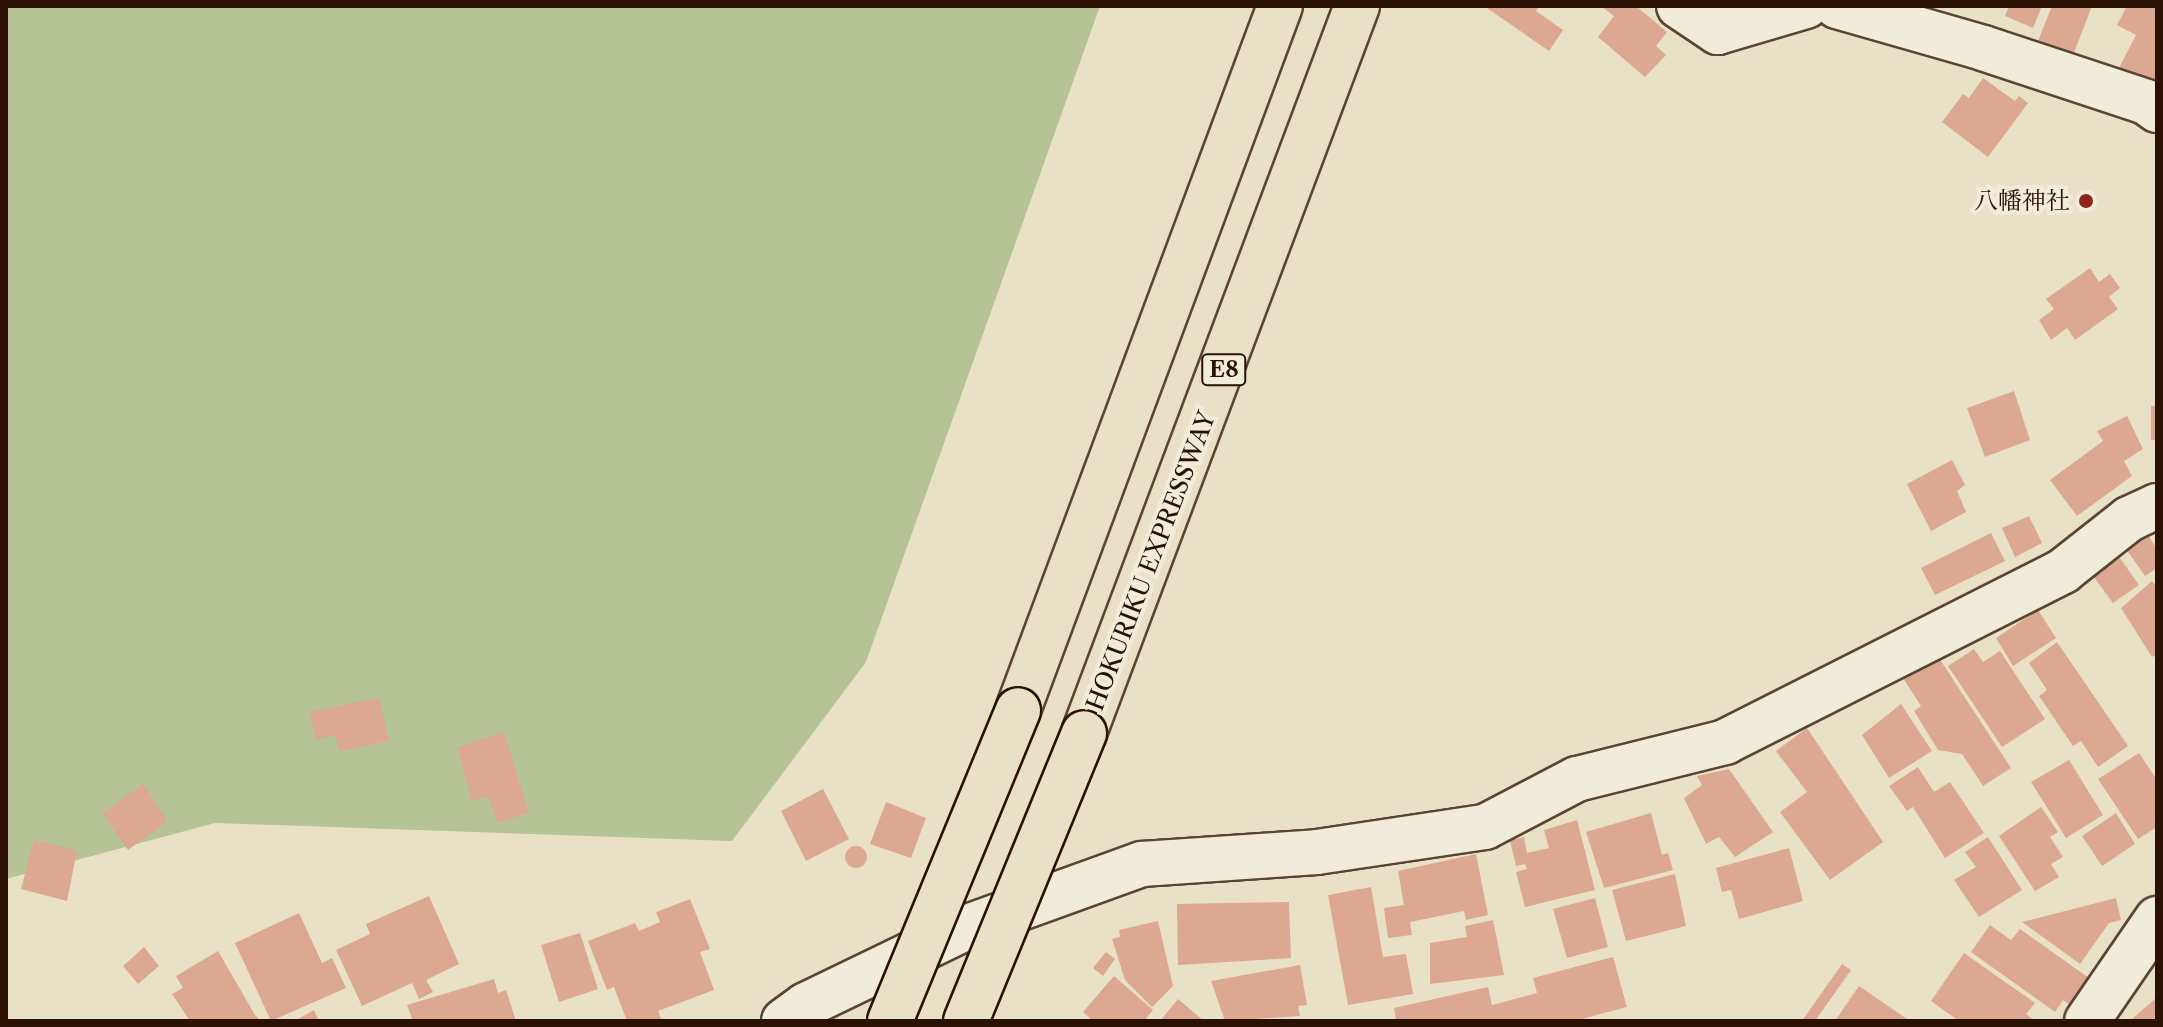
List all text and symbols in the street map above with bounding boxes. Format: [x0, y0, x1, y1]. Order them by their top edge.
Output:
place label: 八幡神社 [1974, 187, 2070, 215]
marker: 八幡神社 [2077, 192, 2095, 210]
road number: E8 [1200, 352, 1248, 388]
street label: HOKURIKU EXPRESSWAY [1081, 407, 1221, 715]

